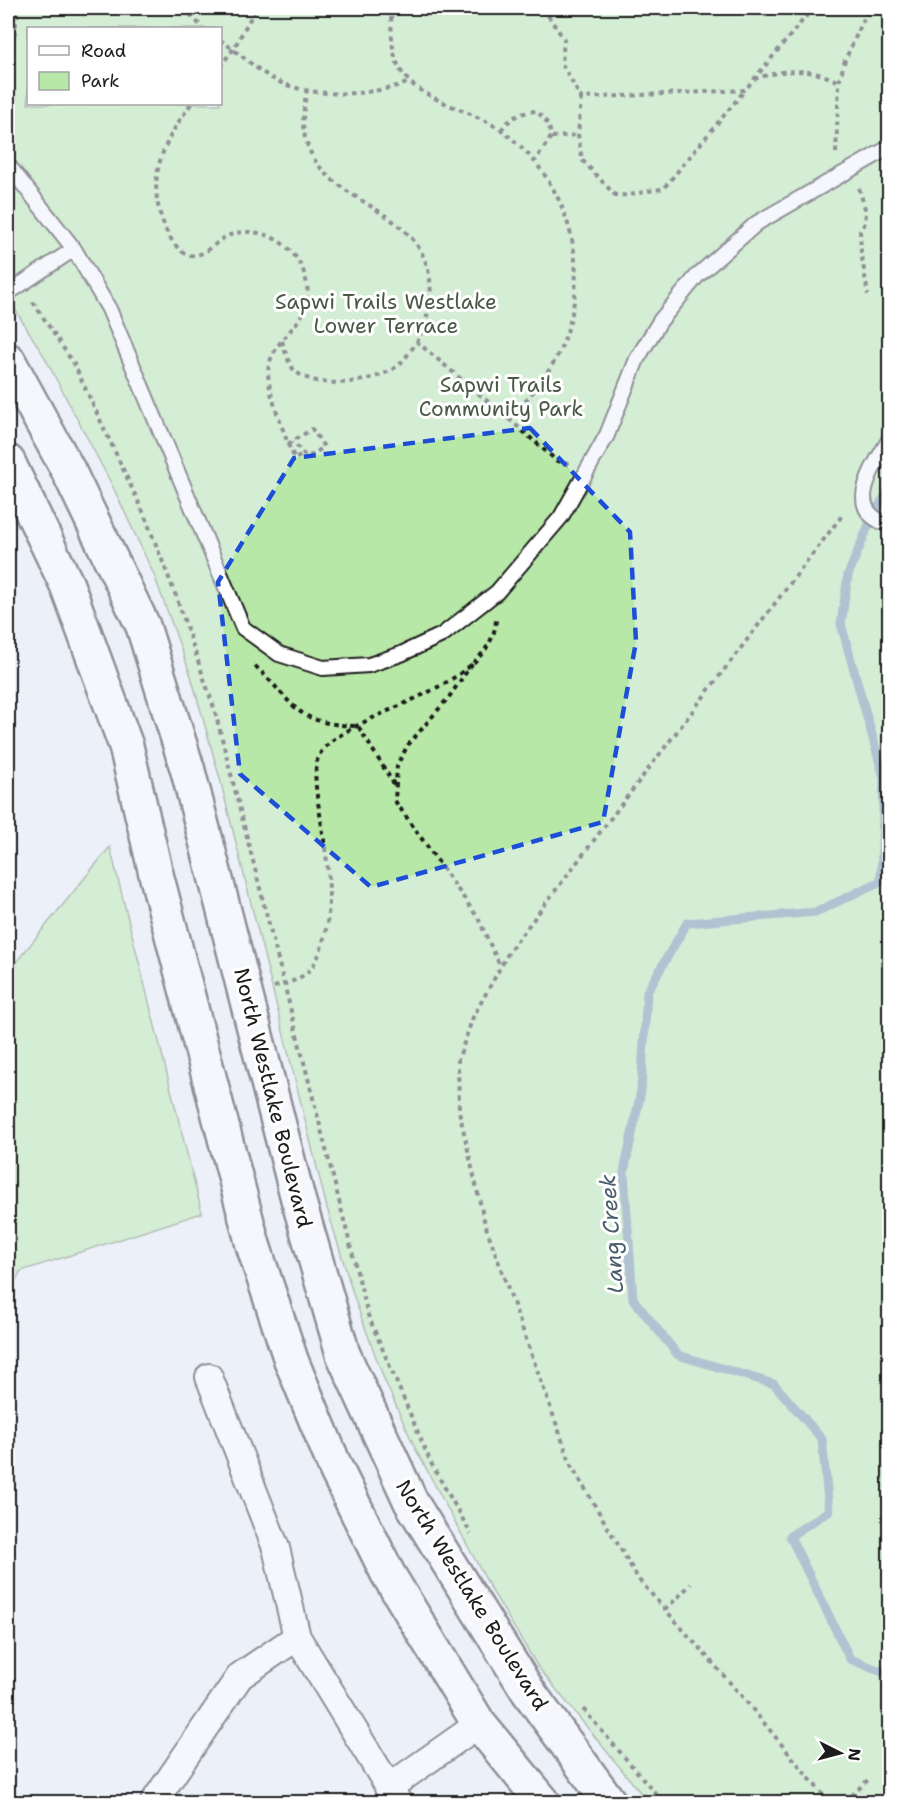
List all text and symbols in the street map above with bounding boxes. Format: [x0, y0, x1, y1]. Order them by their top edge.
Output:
legend [27, 27, 222, 105]
text: Road [81, 39, 126, 63]
text: Park [81, 69, 120, 93]
park label: Sapwi Trails Westlake Lower Terrace [275, 288, 497, 340]
park label: Sapwi Trails Community Park [419, 371, 583, 423]
street label: North Westlake Boulevard [227, 965, 319, 1231]
water label: Lang Creek [593, 1173, 630, 1295]
street label: North Westlake Boulevard [389, 1474, 555, 1716]
north arrow [810, 1723, 870, 1783]
text: N [843, 1747, 866, 1762]

